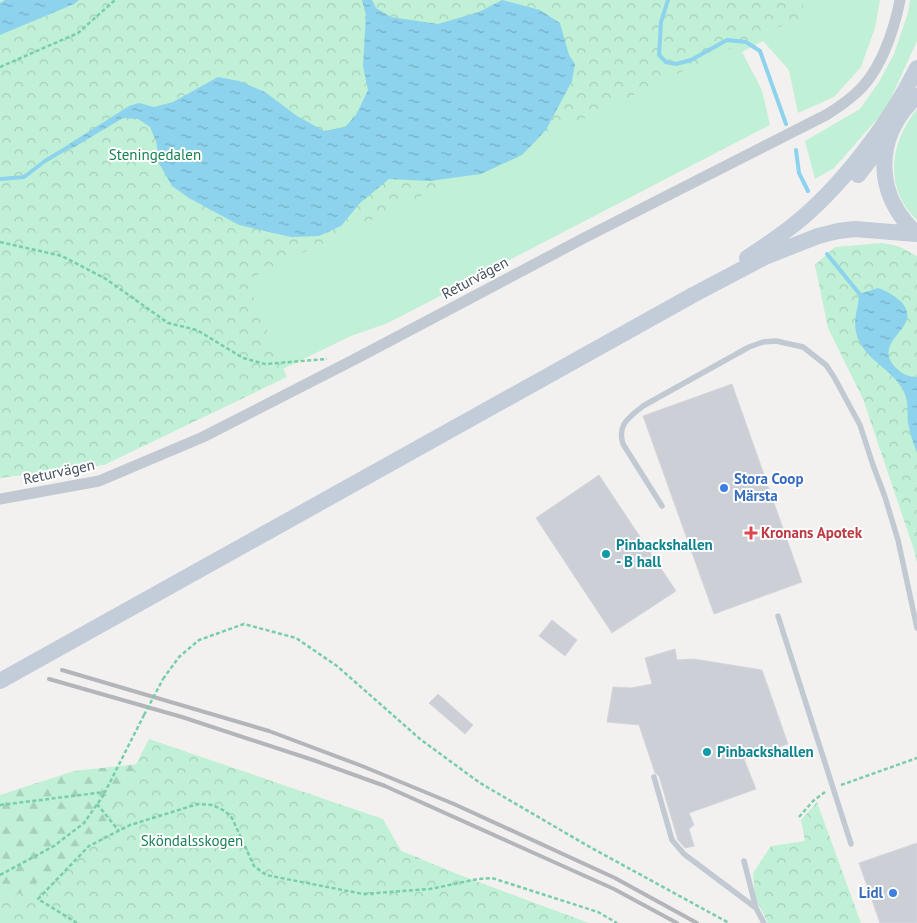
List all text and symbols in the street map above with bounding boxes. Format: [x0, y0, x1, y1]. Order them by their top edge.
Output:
park label: Steningedalen [109, 145, 201, 164]
street label: Returvägen [438, 252, 511, 303]
street label: Returvägen [21, 455, 96, 488]
place label: Stora Coop Märsta [734, 469, 804, 505]
marker: Stora Coop Märsta [718, 482, 730, 494]
place label: Kronans Apotek [761, 523, 863, 542]
marker: Kronans Apotek [745, 527, 757, 539]
place label: Pinbackshallen - B hall [616, 535, 713, 571]
marker: Pinbackshallen - B hall [600, 548, 612, 560]
place label: Pinbackshallen [717, 742, 814, 761]
marker: Pinbackshallen [701, 746, 713, 758]
park label: Sköndalsskogen [141, 831, 243, 850]
place label: Lidl [859, 883, 884, 902]
marker: Lidl [887, 887, 899, 899]

